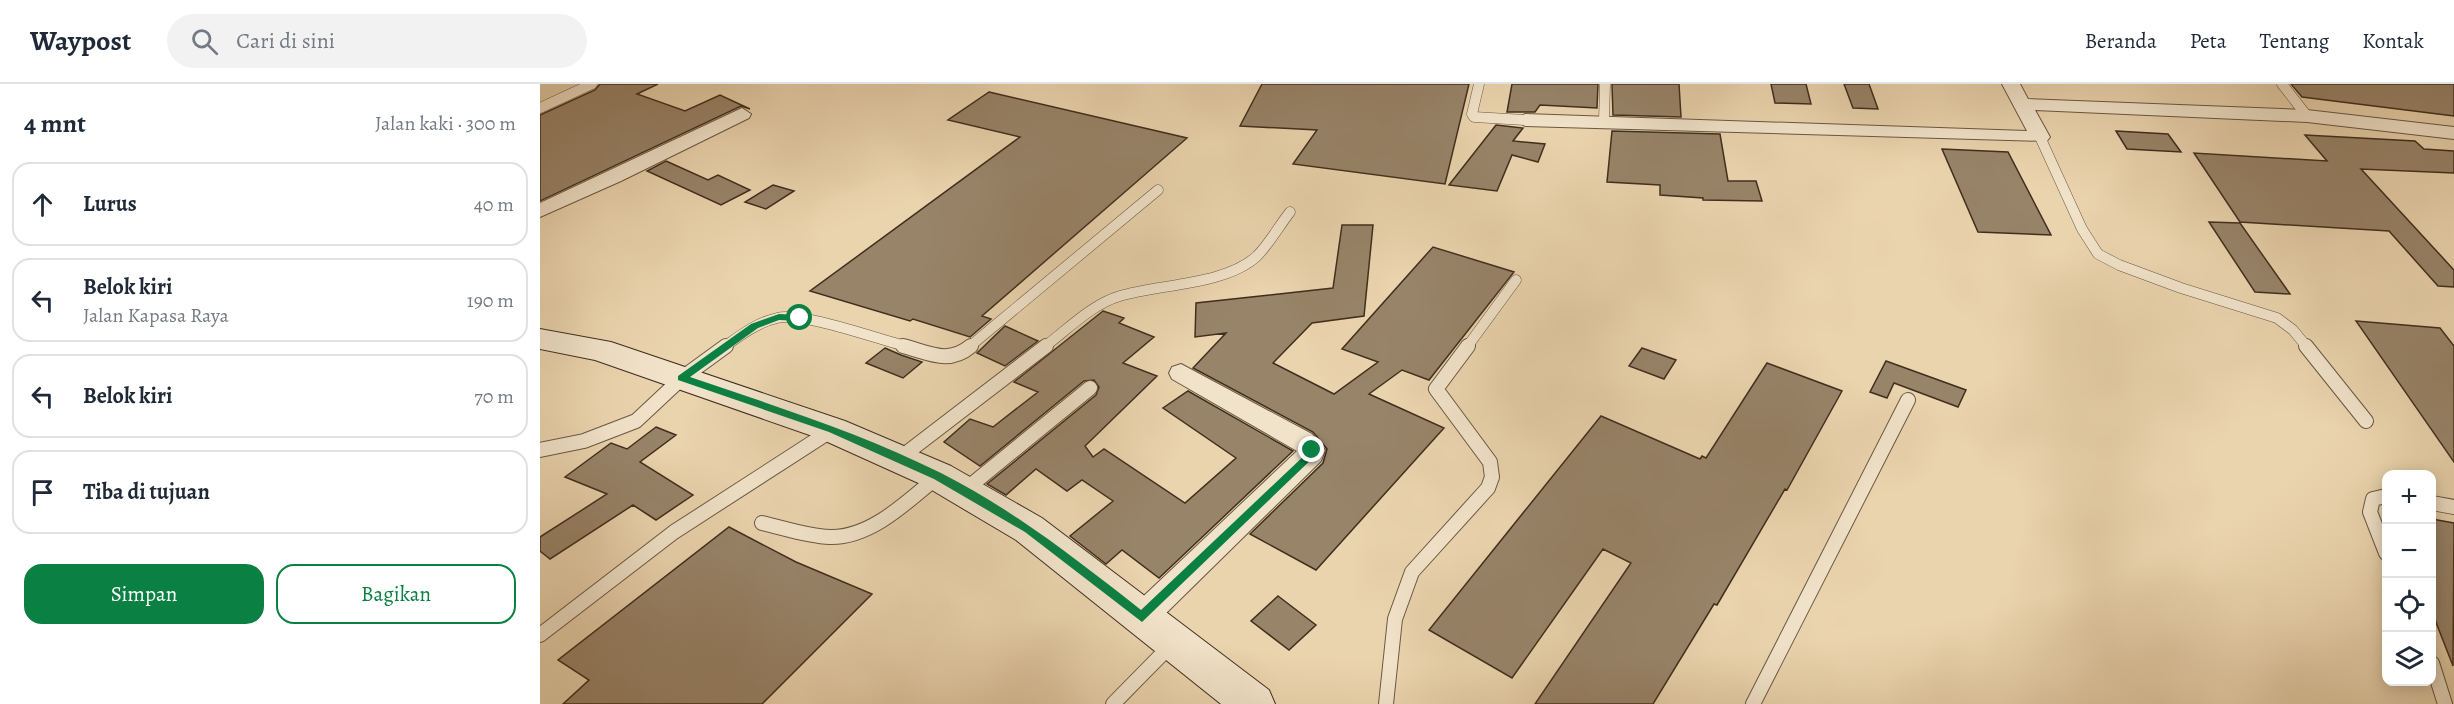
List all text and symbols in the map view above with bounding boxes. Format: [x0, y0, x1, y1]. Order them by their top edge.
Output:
search box [167, 14, 587, 68]
text: Waypost [30, 22, 131, 60]
icon: search [188, 25, 221, 58]
text: Cari di sini [236, 26, 335, 56]
text: Beranda [2085, 27, 2157, 55]
text: Peta [2190, 27, 2226, 55]
text: Tentang [2259, 27, 2329, 55]
text: Kontak [2362, 27, 2424, 55]
text: 4 mnt [24, 106, 86, 141]
text: Jalan kaki · 300 m [375, 110, 516, 137]
icon: ahead [26, 188, 59, 221]
text: Lurus [83, 189, 137, 219]
text: 40 m [474, 191, 514, 218]
text: Belok kiri [83, 272, 172, 302]
icon: left [26, 284, 59, 317]
text: 190 m [467, 287, 514, 314]
text: Jalan Kapasa Raya [83, 302, 229, 329]
route start [786, 304, 812, 330]
icon: left [26, 380, 59, 413]
text: Belok kiri [83, 381, 172, 411]
text: 70 m [474, 383, 514, 410]
route end [1298, 436, 1324, 462]
map controls [2382, 470, 2436, 686]
button: + [2382, 470, 2436, 524]
icon: arrive [26, 476, 59, 509]
text: Tiba di tujuan [83, 477, 210, 507]
button: − [2382, 524, 2436, 578]
button: Simpan [24, 564, 264, 624]
button: Bagikan [276, 564, 516, 624]
button: locate [2382, 578, 2436, 632]
button: layers [2382, 632, 2436, 686]

